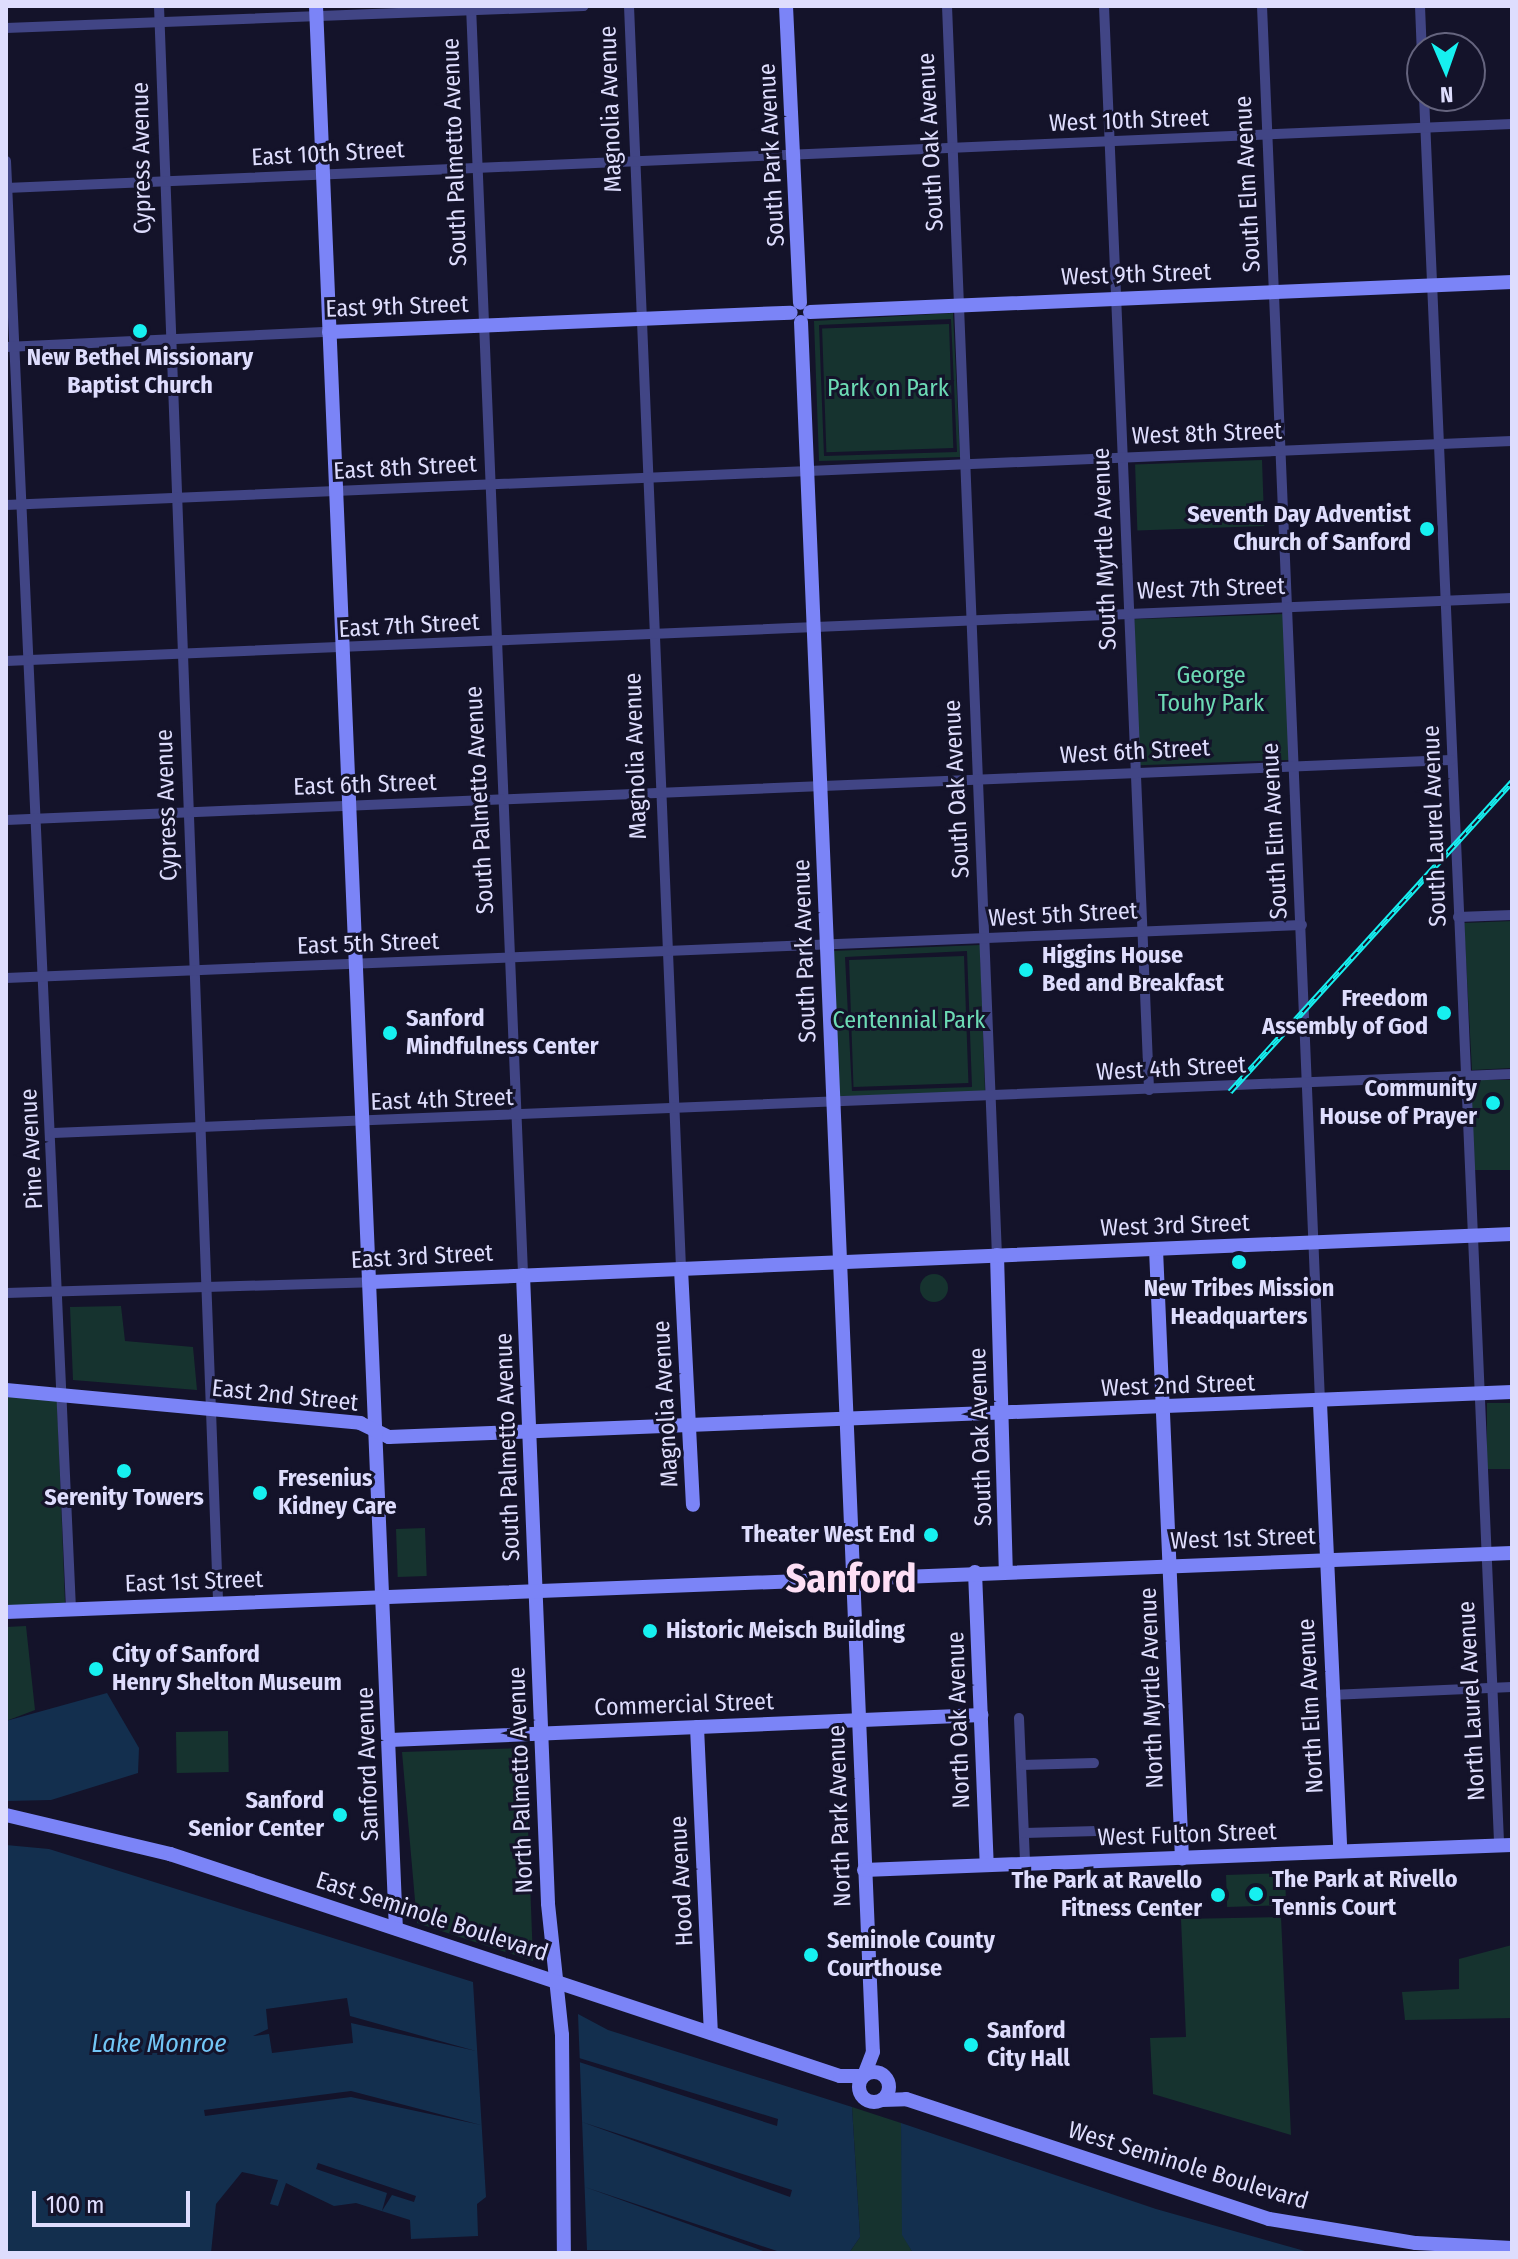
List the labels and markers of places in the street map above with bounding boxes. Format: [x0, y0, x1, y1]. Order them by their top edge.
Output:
marker: New Bethel Missionary Baptist Church [131, 322, 149, 340]
place label: New Bethel Missionary Baptist Church [27, 344, 253, 400]
place label: Seventh Day Adventist Church of Sanford [1187, 501, 1411, 557]
marker: Seventh Day Adventist Church of Sanford [1418, 520, 1436, 538]
place label: Higgins House Bed and Breakfast [1042, 942, 1224, 998]
marker: Higgins House Bed and Breakfast [1017, 961, 1035, 979]
place label: Freedom Assembly of God [1262, 985, 1428, 1041]
marker: Freedom Assembly of God [1435, 1004, 1453, 1022]
place label: Sanford Mindfulness Center [406, 1005, 598, 1061]
marker: Sanford Mindfulness Center [381, 1024, 399, 1042]
place label: Community House of Prayer [1319, 1075, 1477, 1131]
marker: Community House of Prayer [1484, 1094, 1502, 1112]
marker: New Tribes Mission Headquarters [1230, 1253, 1248, 1271]
place label: New Tribes Mission Headquarters [1144, 1275, 1334, 1331]
marker: Serenity Towers [115, 1462, 133, 1480]
place label: Fresenius Kidney Care [278, 1465, 397, 1521]
marker: Fresenius Kidney Care [249, 1482, 271, 1504]
place label: Serenity Towers [44, 1484, 204, 1512]
place label: Theater West End [742, 1521, 915, 1549]
marker: Theater West End [922, 1526, 940, 1544]
place label: Historic Meisch Building [666, 1617, 905, 1645]
marker: Historic Meisch Building [641, 1622, 659, 1640]
place label: City of Sanford Henry Shelton Museum [112, 1641, 342, 1697]
marker: City of Sanford Henry Shelton Museum [87, 1660, 105, 1678]
place label: Sanford Senior Center [188, 1787, 324, 1843]
marker: Sanford Senior Center [331, 1806, 349, 1824]
place label: The Park at Rivello Tennis Court [1272, 1866, 1457, 1922]
place label: The Park at Ravello Fitness Center [1011, 1867, 1202, 1923]
marker: The Park at Rivello Tennis Court [1247, 1885, 1265, 1903]
marker: The Park at Ravello Fitness Center [1209, 1886, 1227, 1904]
place label: Seminole County Courthouse [827, 1927, 995, 1983]
marker: Seminole County Courthouse [802, 1946, 820, 1964]
place label: Sanford City Hall [987, 2017, 1070, 2073]
marker: Sanford City Hall [962, 2036, 980, 2054]

